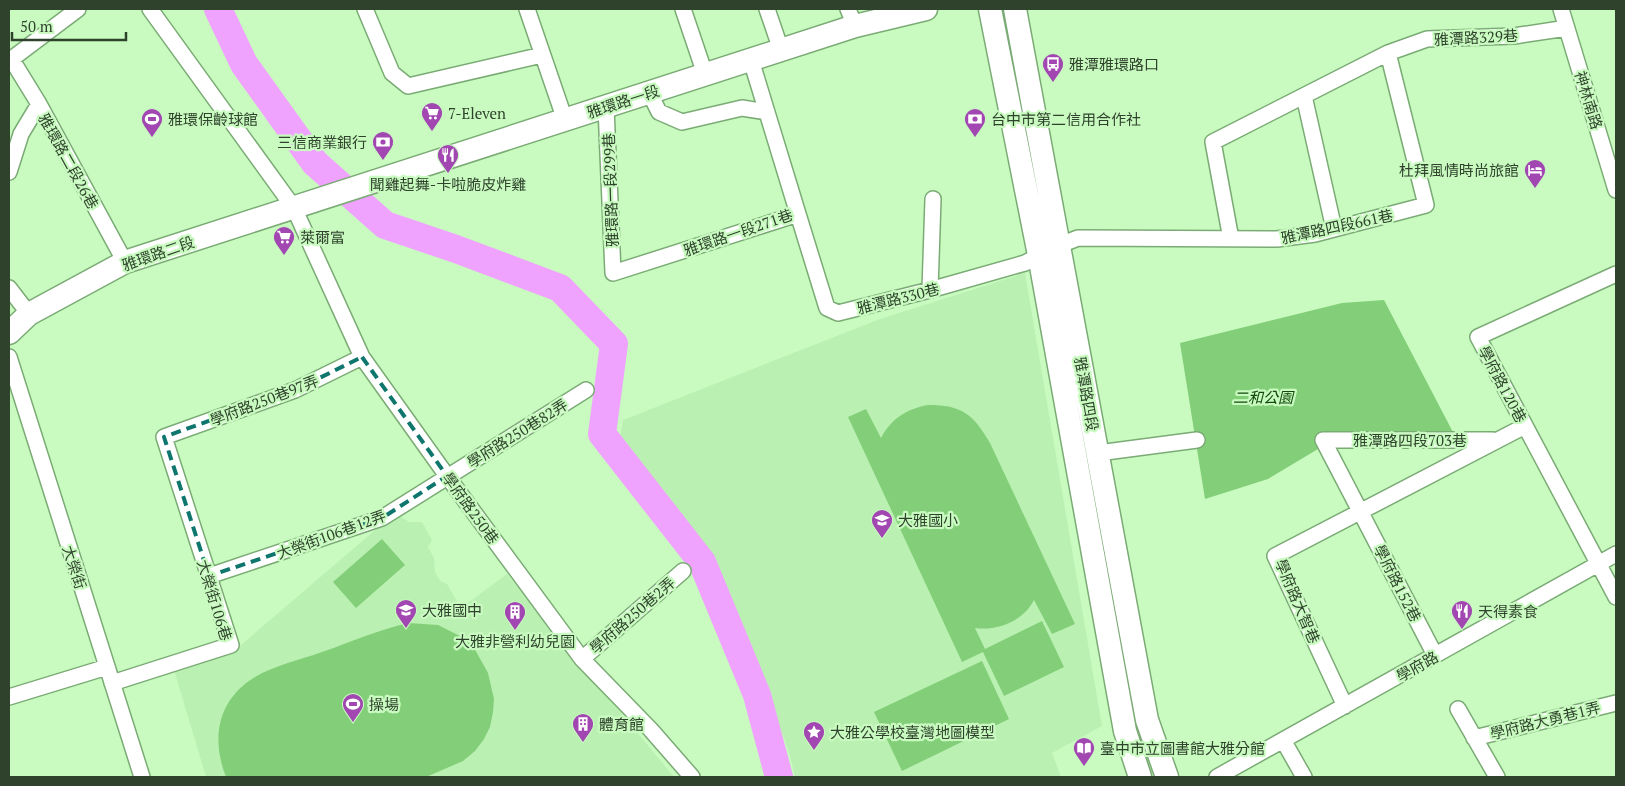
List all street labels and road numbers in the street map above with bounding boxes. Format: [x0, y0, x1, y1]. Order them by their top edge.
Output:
street label: 雅潭路329巷 [1434, 25, 1518, 49]
street label: 神林南路 [1571, 68, 1607, 132]
street label: 雅環路一段 [584, 80, 662, 122]
street label: 雅環路二段26巷 [35, 110, 103, 212]
street label: 雅環路一段299巷 [598, 133, 622, 247]
street label: 雅環路一段271巷 [681, 204, 795, 260]
street label: 雅潭路四段661巷 [1279, 204, 1395, 248]
street label: 雅環路二段 [119, 231, 197, 275]
street label: 雅潭路330巷 [855, 278, 941, 318]
street label: 學府路120巷 [1474, 342, 1532, 426]
street label: 雅潭路四段 [1071, 355, 1103, 433]
street label: 學府路250巷97弄 [207, 370, 321, 430]
street label: 學府路250巷82弄 [463, 394, 571, 472]
street label: 雅潭路四段703巷 [1353, 430, 1467, 450]
street label: 學府路250巷 [438, 468, 504, 548]
street label: 大榮街106巷12弄 [274, 505, 388, 563]
street label: 學府路152巷 [1370, 541, 1426, 625]
street label: 大榮街 [59, 543, 91, 591]
street label: 學府路大智巷 [1271, 556, 1325, 646]
street label: 大榮街106巷 [193, 557, 237, 643]
street label: 學府路250巷2弄 [585, 572, 679, 658]
street label: 學府路 [1392, 646, 1442, 686]
street label: 學府路大勇巷1弄 [1488, 697, 1602, 743]

